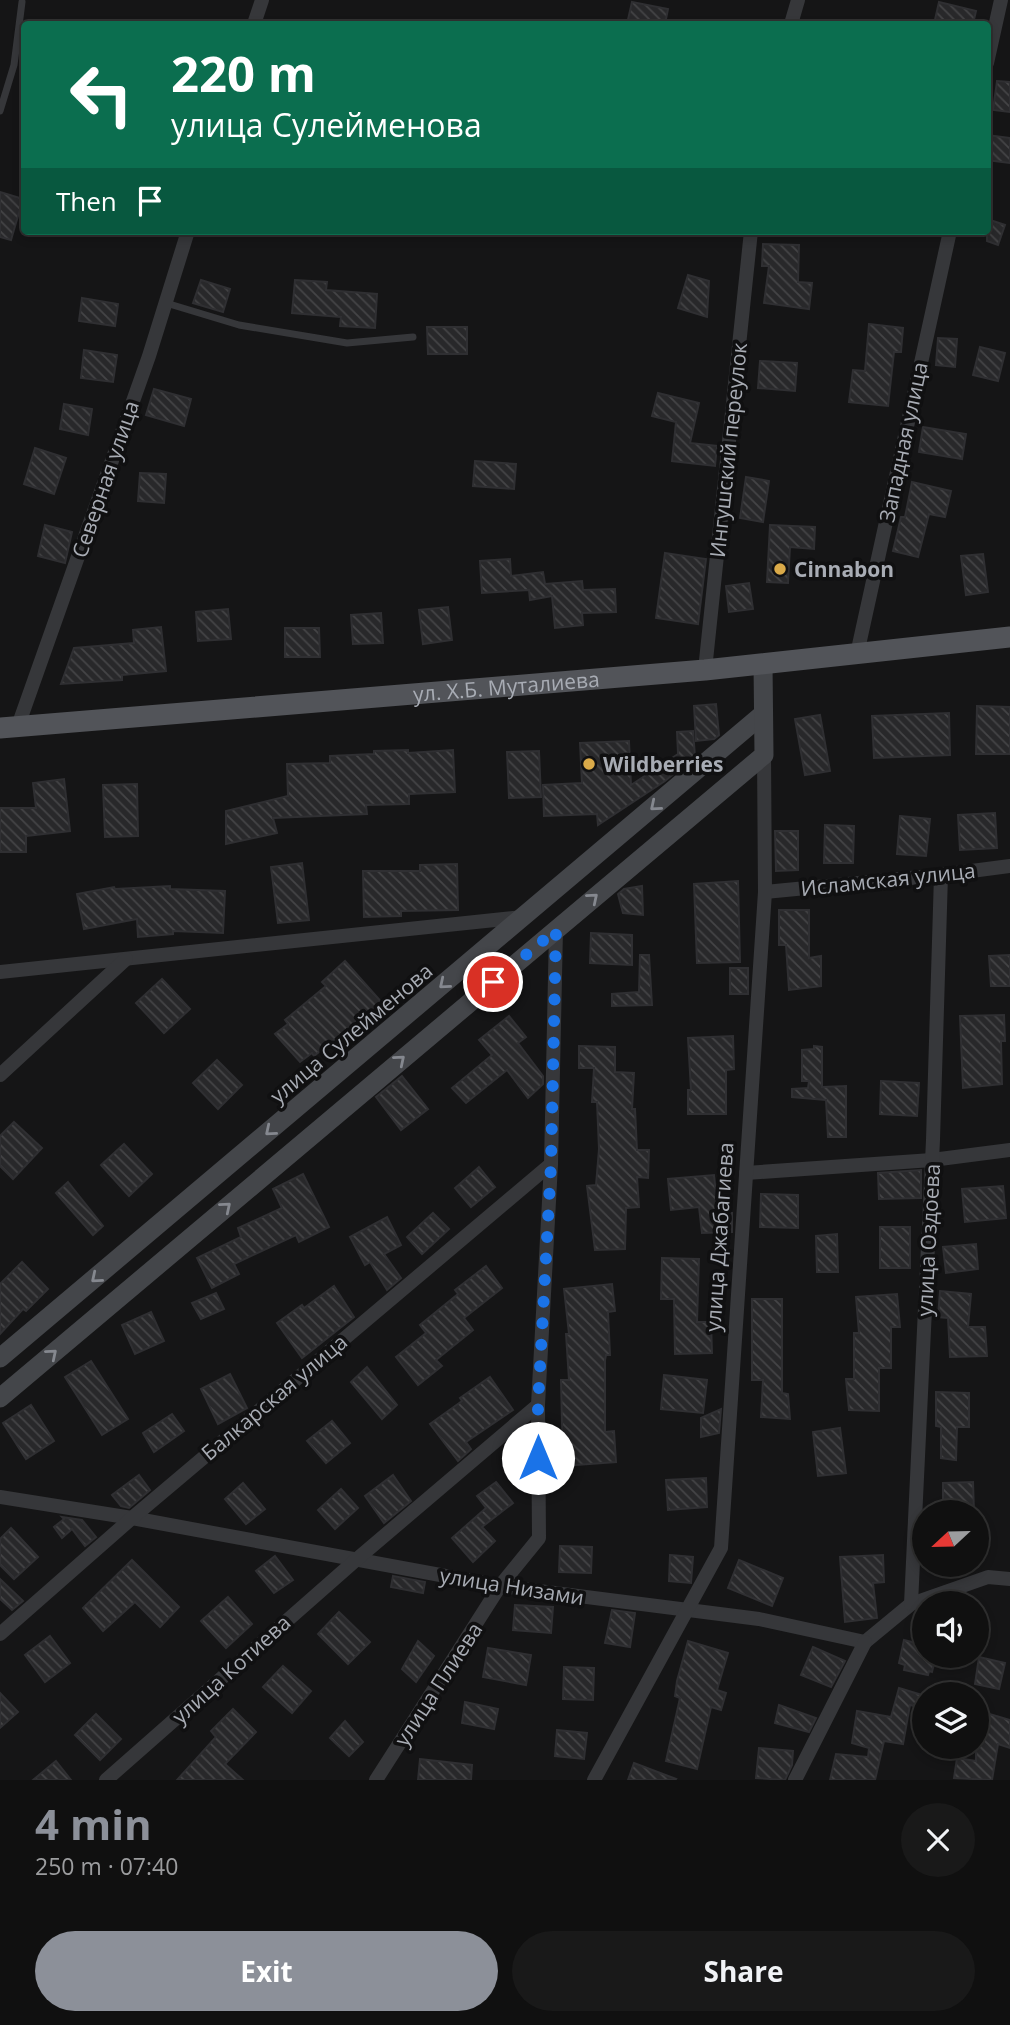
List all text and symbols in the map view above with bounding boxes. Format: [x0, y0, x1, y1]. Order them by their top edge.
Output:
text: 220 m [171, 40, 316, 106]
icon: left [56, 49, 147, 140]
text: улица Сулейменова [171, 103, 482, 146]
icon: arrive [131, 182, 169, 220]
text: Then [56, 183, 117, 219]
street label: Ингушский переулок [703, 341, 753, 559]
street label: Западная улица [872, 359, 934, 525]
street label: Северная улица [65, 397, 145, 561]
place label: Cinnabon [794, 555, 894, 583]
marker: Cinnabon [772, 561, 788, 577]
street label: ул. Х.Б. Муталиева [412, 665, 601, 708]
place label: Wildberries [603, 750, 723, 778]
marker: Wildberries [581, 756, 597, 772]
one-way arrow [650, 798, 663, 810]
street label: Исламская улица [799, 856, 977, 902]
one-way arrow [585, 894, 598, 906]
pin [463, 952, 523, 1012]
street label: улица Сулейменова [264, 957, 438, 1109]
icon: arrive [474, 963, 512, 1001]
one-way arrow [439, 976, 452, 988]
one-way arrow [392, 1056, 405, 1069]
one-way arrow [265, 1123, 278, 1135]
street label: улица Джабагиева [698, 1141, 740, 1333]
street label: улица Оздоева [910, 1163, 946, 1317]
one-way arrow [218, 1203, 231, 1215]
one-way arrow [92, 1270, 105, 1282]
street label: Балкарская улица [195, 1328, 353, 1466]
one-way arrow [44, 1350, 57, 1362]
position arrow [501, 1421, 575, 1495]
north arrow [912, 1500, 989, 1577]
map controls [912, 1500, 989, 1759]
street label: улица Низами [438, 1561, 586, 1611]
button: sound [912, 1591, 989, 1668]
street label: улица Котиева [166, 1608, 296, 1730]
street label: улица Плиева [387, 1617, 489, 1751]
button: layers [912, 1682, 989, 1759]
text: 4 min [35, 1795, 152, 1852]
button: close [901, 1803, 975, 1877]
text: 250 m · 07:40 [35, 1850, 178, 1882]
button: Exit [35, 1931, 498, 2011]
button: Share [512, 1931, 975, 2011]

